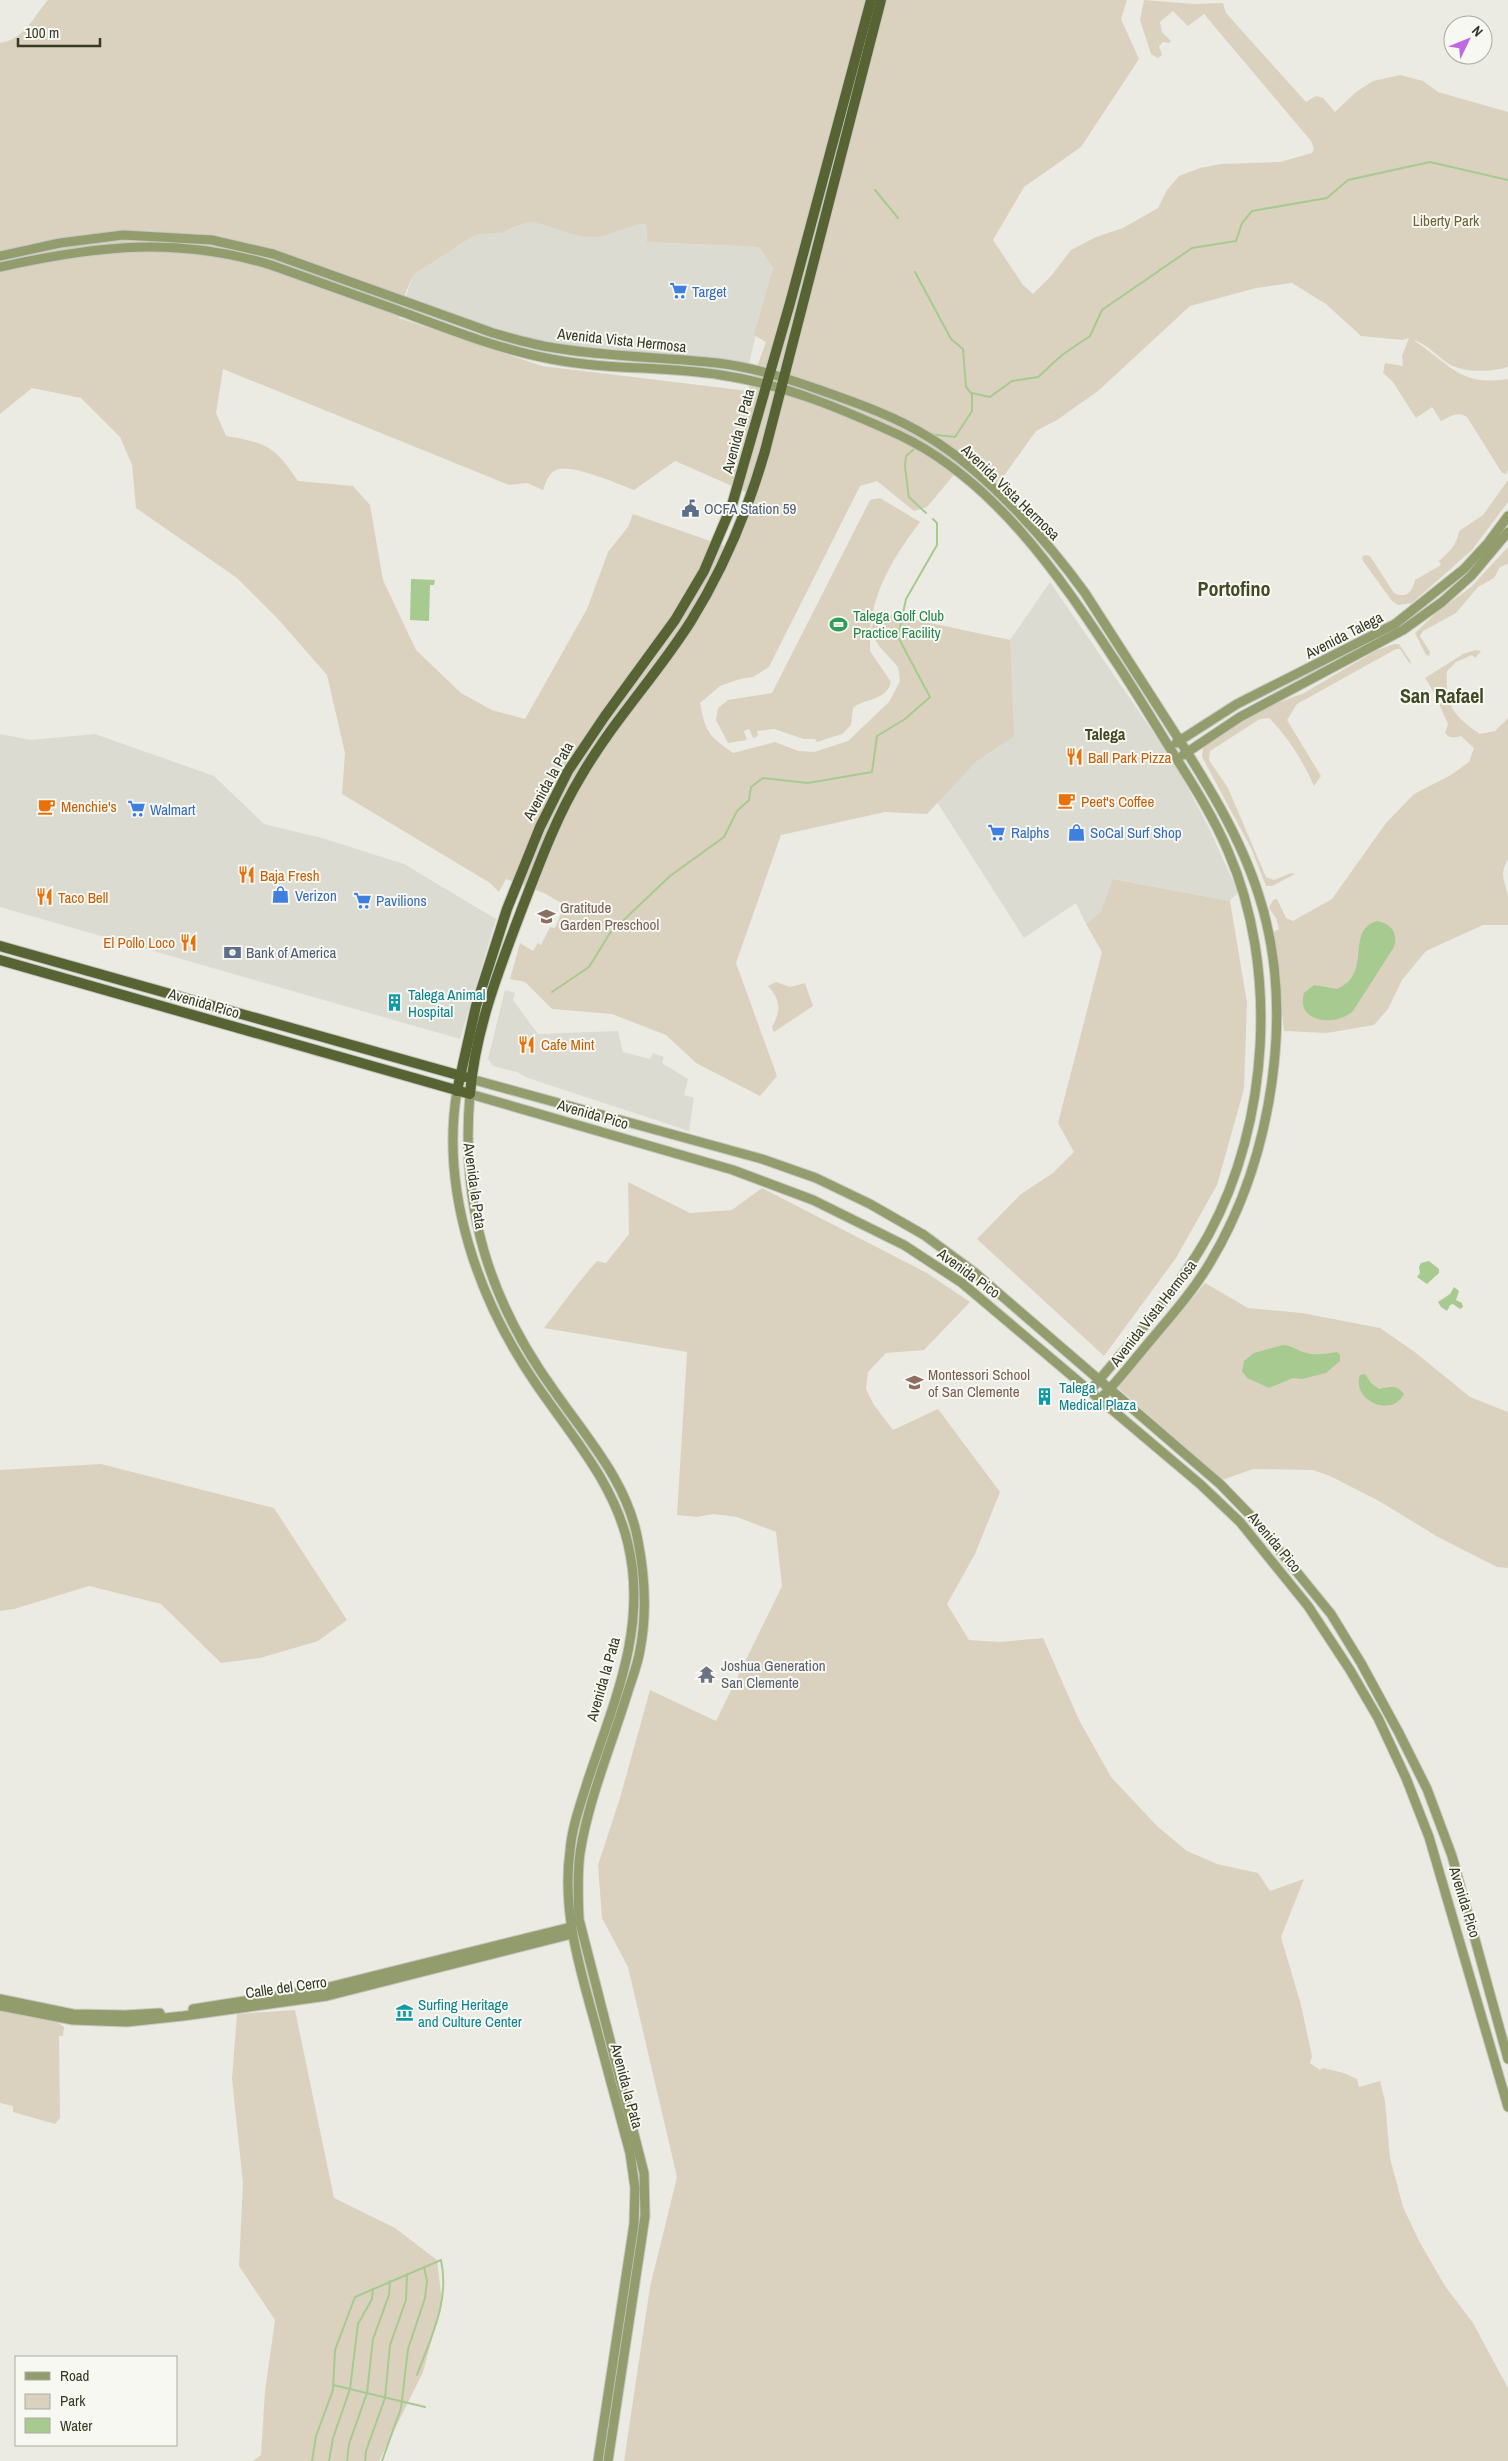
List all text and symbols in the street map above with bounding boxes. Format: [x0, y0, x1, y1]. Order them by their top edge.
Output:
scale bar [18, 15, 100, 47]
north arrow [1443, 15, 1493, 65]
text: 100 m [25, 22, 59, 43]
text: N [1468, 22, 1487, 40]
park label: Liberty Park [1413, 210, 1480, 231]
supermarket icon: Target [668, 281, 688, 301]
place label: Target [692, 281, 727, 302]
street label: Avenida Vista Hermosa [556, 323, 688, 357]
street label: Avenida la Pata [716, 386, 759, 477]
street label: Avenida Vista Hermosa [956, 439, 1065, 545]
public building icon: OCFA Station 59 [680, 498, 700, 518]
place label: OCFA Station 59 [704, 498, 796, 519]
district label: Portofino [1198, 575, 1270, 602]
place label: Talega Golf Club Practice Facility [853, 605, 944, 643]
street label: Avenida Talega [1301, 606, 1387, 664]
sports icon: Talega Golf Club Practice Facility [829, 614, 849, 634]
district label: San Rafael [1400, 682, 1484, 709]
district label: Talega [1085, 723, 1126, 745]
street label: Avenida la Pata [517, 738, 578, 825]
restaurant icon: Ball Park Pizza [1064, 747, 1084, 767]
place label: Ball Park Pizza [1088, 747, 1172, 768]
cafe icon: Peet's Coffee [1057, 791, 1077, 811]
place label: Peet's Coffee [1081, 791, 1154, 812]
cafe icon: Menchie's [37, 796, 57, 816]
place label: Menchie's [61, 796, 117, 817]
supermarket icon: Walmart [126, 799, 146, 819]
place label: Walmart [150, 799, 196, 820]
supermarket icon: Ralphs [987, 822, 1007, 842]
place label: Ralphs [1011, 822, 1049, 843]
shop icon: SoCal Surf Shop [1066, 822, 1086, 842]
place label: SoCal Surf Shop [1090, 822, 1182, 843]
restaurant icon: Baja Fresh [236, 865, 256, 885]
place label: Baja Fresh [260, 865, 319, 886]
shop icon: Verizon [271, 885, 291, 905]
place label: Verizon [295, 885, 337, 906]
restaurant icon: Taco Bell [34, 887, 54, 907]
place label: Taco Bell [58, 887, 108, 908]
supermarket icon: Pavilions [352, 890, 372, 910]
place label: Pavilions [376, 890, 427, 911]
place label: Gratitude Garden Preschool [560, 897, 659, 935]
school or university icon: Gratitude Garden Preschool [536, 906, 556, 926]
place label: El Pollo Loco [103, 932, 175, 953]
restaurant icon: El Pollo Loco [179, 932, 199, 952]
bank icon: Bank of America [222, 942, 242, 962]
place label: Bank of America [246, 942, 336, 963]
street label: Avenida Pico [165, 983, 242, 1023]
place label: Talega Animal Hospital [408, 984, 486, 1022]
building icon: Talega Animal Hospital [384, 993, 404, 1013]
restaurant icon: Cafe Mint [517, 1034, 537, 1054]
place label: Cafe Mint [541, 1034, 595, 1055]
street label: Avenida Pico [554, 1094, 631, 1134]
street label: Avenida la Pata [458, 1141, 491, 1231]
street label: Avenida Pico [933, 1242, 1005, 1303]
street label: Avenida Vista Hermosa [1104, 1255, 1201, 1371]
place label: Montessori School of San Clemente [928, 1364, 1030, 1402]
school or university icon: Montessori School of San Clemente [904, 1373, 924, 1393]
place label: Talega Medical Plaza [1059, 1377, 1136, 1415]
building icon: Talega Medical Plaza [1035, 1386, 1055, 1406]
street label: Avenida Pico [1243, 1507, 1307, 1577]
street label: Avenida la Pata [581, 1634, 625, 1724]
place label: Joshua Generation San Clemente [721, 1655, 826, 1693]
temple icon: Joshua Generation San Clemente [697, 1664, 717, 1684]
street label: Avenida Pico [1444, 1863, 1486, 1940]
street label: Calle del Cerro [244, 1971, 328, 2003]
place label: Surfing Heritage and Culture Center [418, 1994, 522, 2032]
museum icon: Surfing Heritage and Culture Center [394, 2003, 414, 2023]
street label: Avenida la Pata [605, 2040, 648, 2131]
legend [15, 2356, 178, 2446]
text: Road [60, 2365, 89, 2386]
text: Park [60, 2390, 86, 2411]
text: Water [60, 2415, 92, 2436]

